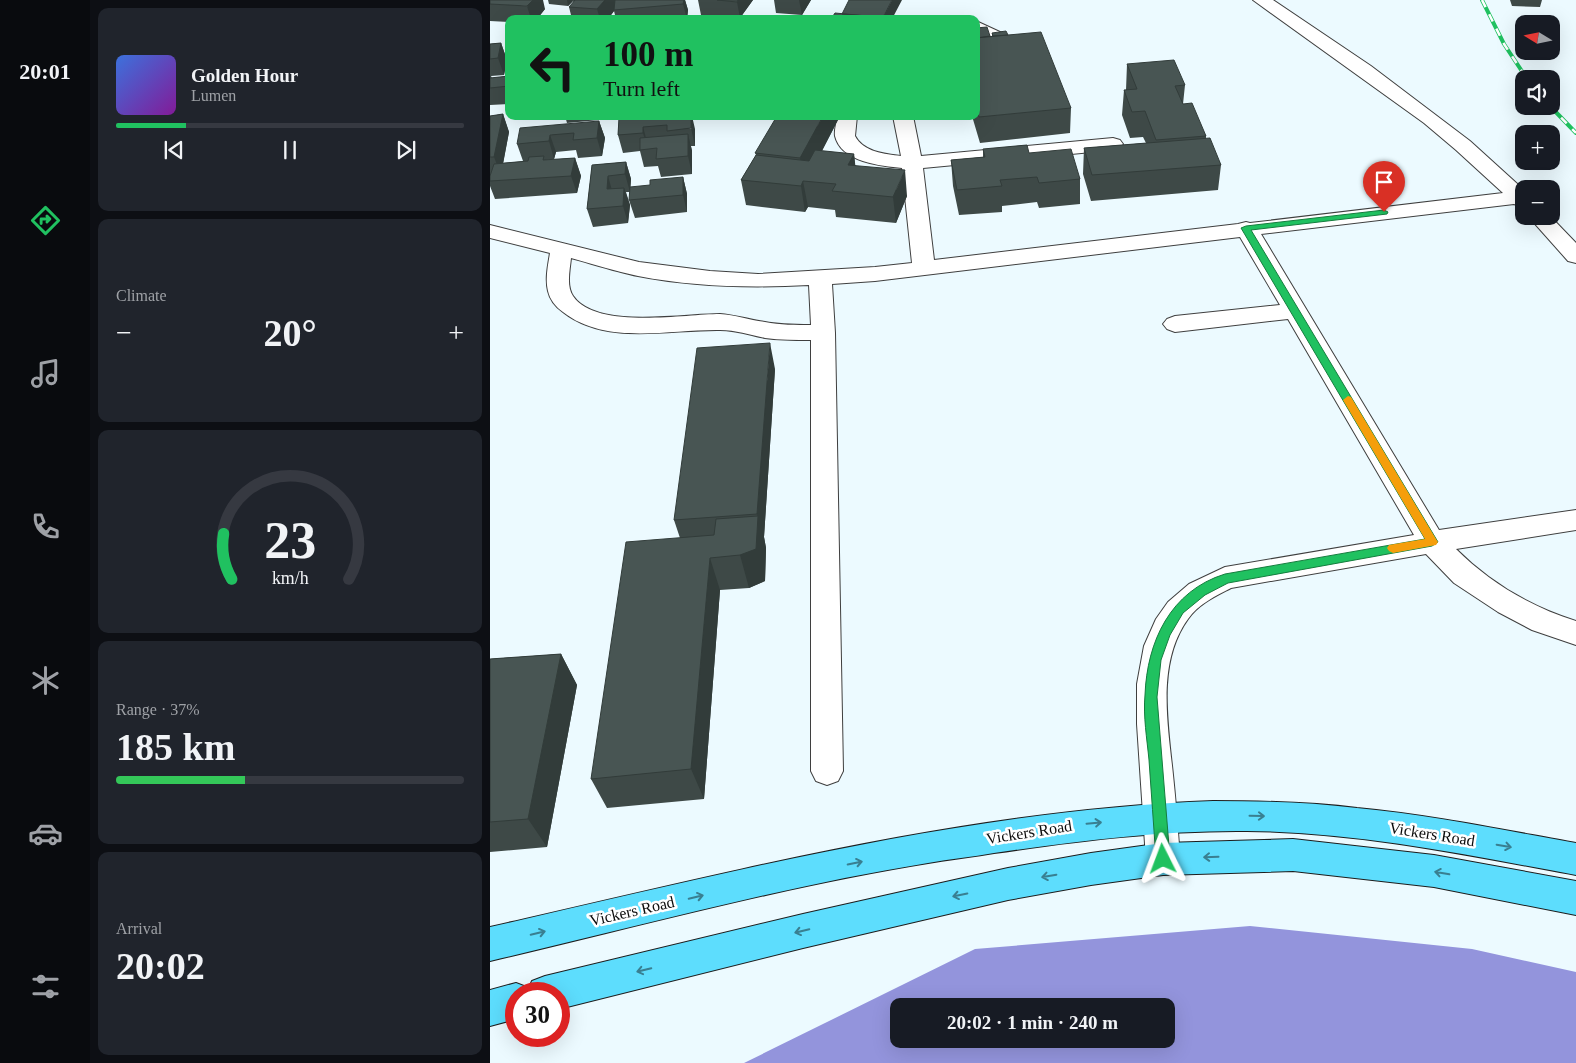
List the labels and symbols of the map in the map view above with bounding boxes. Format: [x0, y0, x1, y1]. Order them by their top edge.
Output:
north arrow [1515, 15, 1560, 60]
pin [1363, 161, 1405, 212]
one-way arrow [1248, 811, 1264, 821]
street label: Vickers Road [985, 817, 1073, 847]
one-way arrow [1086, 819, 1102, 828]
street label: Vickers Road [1388, 819, 1476, 849]
position arrow [1136, 832, 1188, 884]
one-way arrow [1496, 842, 1512, 852]
one-way arrow [1203, 852, 1219, 861]
one-way arrow [846, 857, 862, 867]
one-way arrow [1434, 867, 1450, 877]
one-way arrow [1042, 871, 1058, 881]
one-way arrow [953, 890, 969, 900]
one-way arrow [687, 892, 703, 901]
street label: Vickers Road [588, 893, 676, 929]
one-way arrow [794, 927, 810, 936]
one-way arrow [529, 928, 545, 937]
one-way arrow [637, 966, 653, 975]
speed limit sign: 30 [505, 982, 570, 1047]

